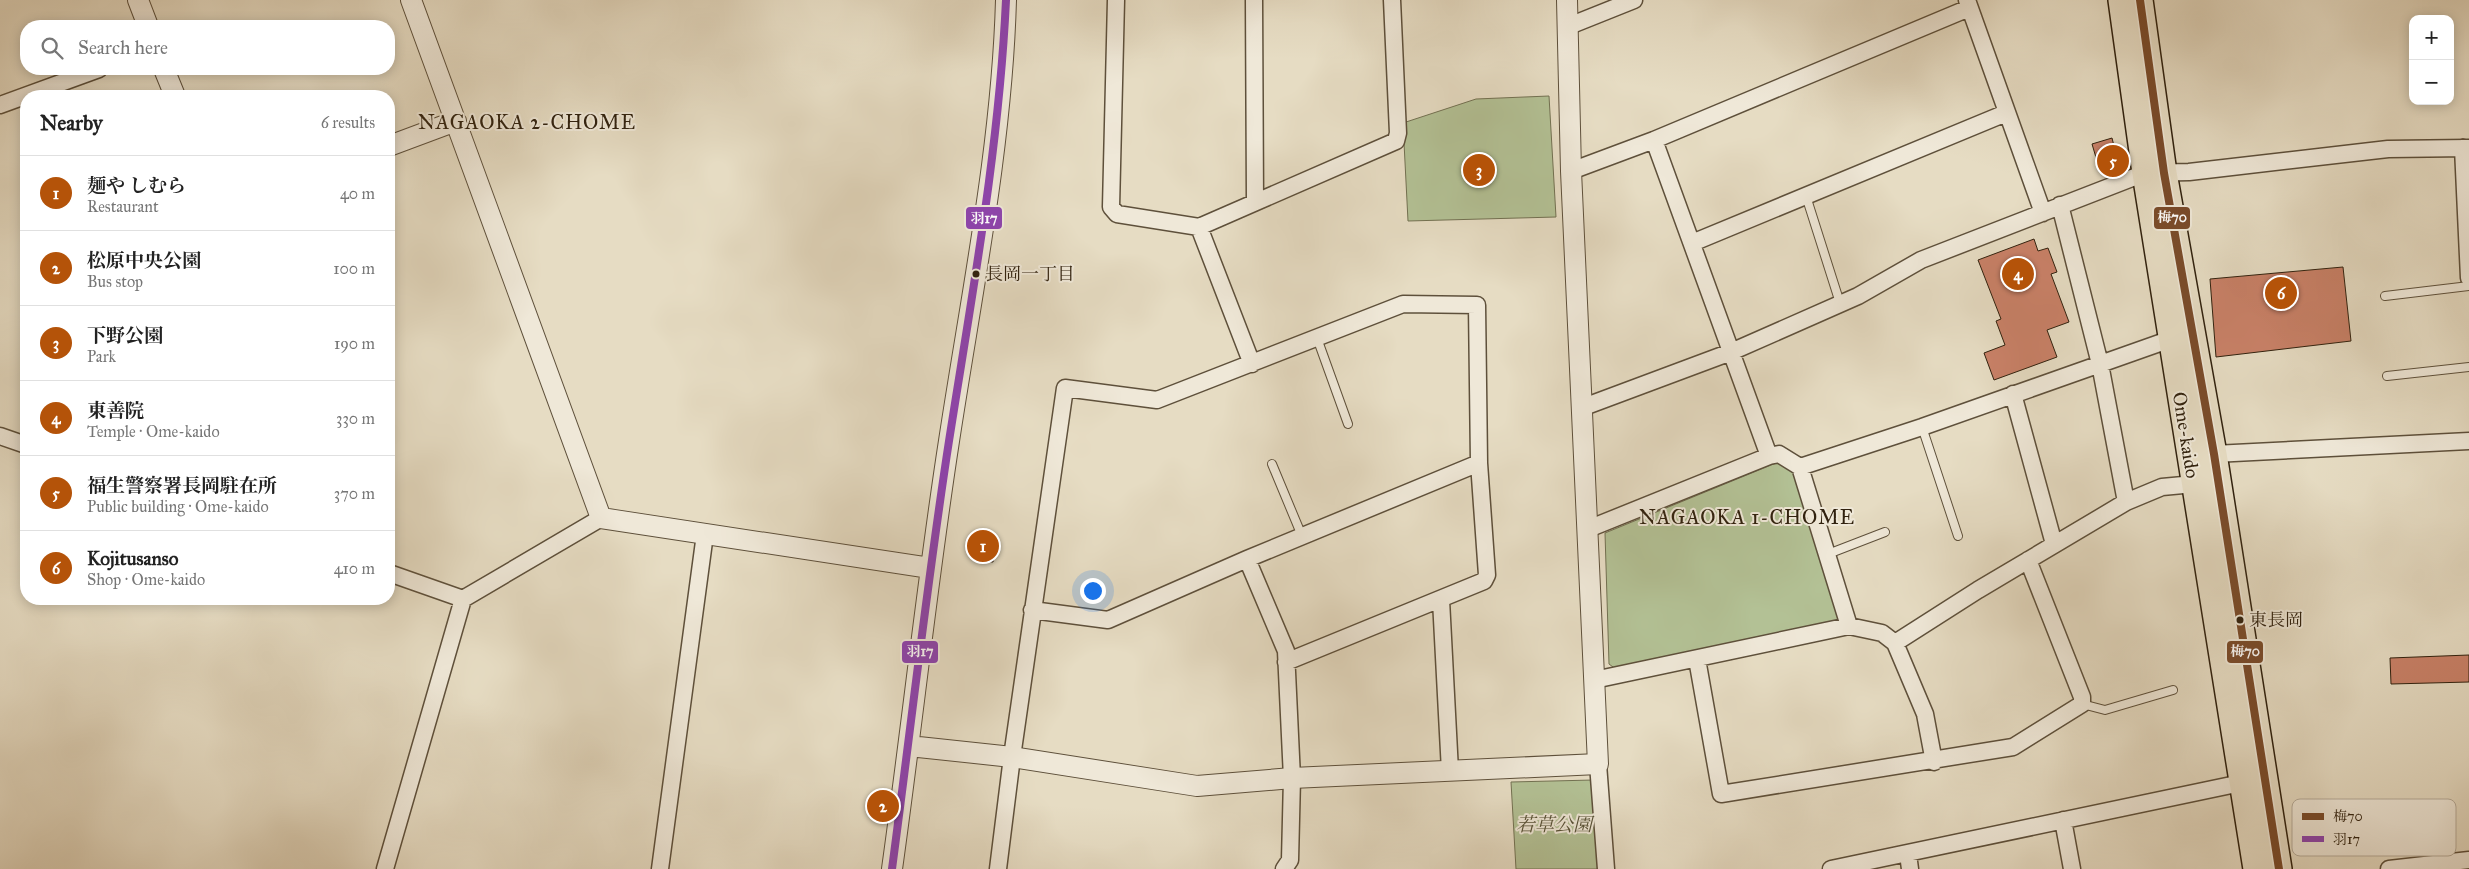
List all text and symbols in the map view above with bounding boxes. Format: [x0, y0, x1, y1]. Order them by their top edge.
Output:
map controls [2409, 15, 2454, 105]
button: + [2409, 15, 2454, 60]
search box [20, 20, 395, 75]
icon: search [38, 34, 66, 62]
text: Search here [78, 36, 168, 59]
button: − [2409, 60, 2454, 105]
text: Nearby [40, 110, 103, 136]
district label: NAGAOKA 2-CHOME [418, 110, 636, 134]
text: 6 results [321, 113, 375, 132]
pin: 5 [2097, 142, 2129, 180]
pin: 3 [1463, 151, 1495, 189]
text: 麺や しむら [87, 174, 186, 197]
text: 1 [53, 184, 59, 203]
text: 40 m [340, 184, 375, 203]
text: Restaurant [87, 197, 159, 216]
line badge: 羽17 [965, 206, 1003, 230]
line badge: 梅70 [2153, 206, 2191, 230]
text: 梅70 [2157, 209, 2187, 226]
text: 羽17 [970, 210, 998, 227]
text: 松原中央公園 [87, 249, 201, 272]
pin: 4 [2002, 255, 2034, 293]
text: 2 [52, 259, 60, 278]
text: 100 m [333, 259, 375, 278]
place label: 長岡一丁目 [985, 263, 1075, 285]
marker: 長岡一丁目 [971, 269, 981, 279]
text: Bus stop [87, 272, 143, 291]
pin: 6 [2265, 274, 2297, 312]
text: 下野公園 [87, 324, 163, 347]
text: 3 [53, 334, 59, 353]
text: 190 m [334, 334, 375, 353]
text: Park [87, 347, 116, 366]
street label: Ome-kaido [2168, 390, 2204, 480]
text: 東善院 [87, 399, 144, 422]
text: 4 [52, 409, 60, 428]
text: 330 m [336, 409, 375, 428]
text: Temple · Ome-kaido [87, 422, 220, 441]
text: 福生警察署長岡駐在所 [87, 474, 277, 497]
text: 5 [52, 484, 60, 503]
text: 370 m [334, 484, 375, 503]
text: Public building · Ome-kaido [87, 497, 269, 516]
district label: NAGAOKA 1-CHOME [1639, 505, 1855, 529]
pin: 1 [967, 527, 999, 565]
text: Kojitusanso [87, 547, 178, 570]
text: 6 [52, 559, 60, 578]
text: 410 m [334, 559, 375, 578]
text: Shop · Ome-kaido [87, 570, 205, 589]
your location [1080, 578, 1106, 604]
place label: 東長岡 [2249, 609, 2303, 631]
marker: 東長岡 [2235, 615, 2245, 625]
line badge: 羽17 [901, 640, 939, 664]
line badge: 梅70 [2226, 640, 2264, 664]
text: 羽17 [906, 643, 934, 660]
text: 梅70 [2230, 643, 2260, 660]
pin: 2 [867, 787, 899, 825]
legend [2292, 799, 2456, 856]
text: 梅70 [2333, 808, 2363, 825]
park label: 若草公園 [1516, 813, 1595, 836]
text: 羽17 [2333, 831, 2360, 848]

